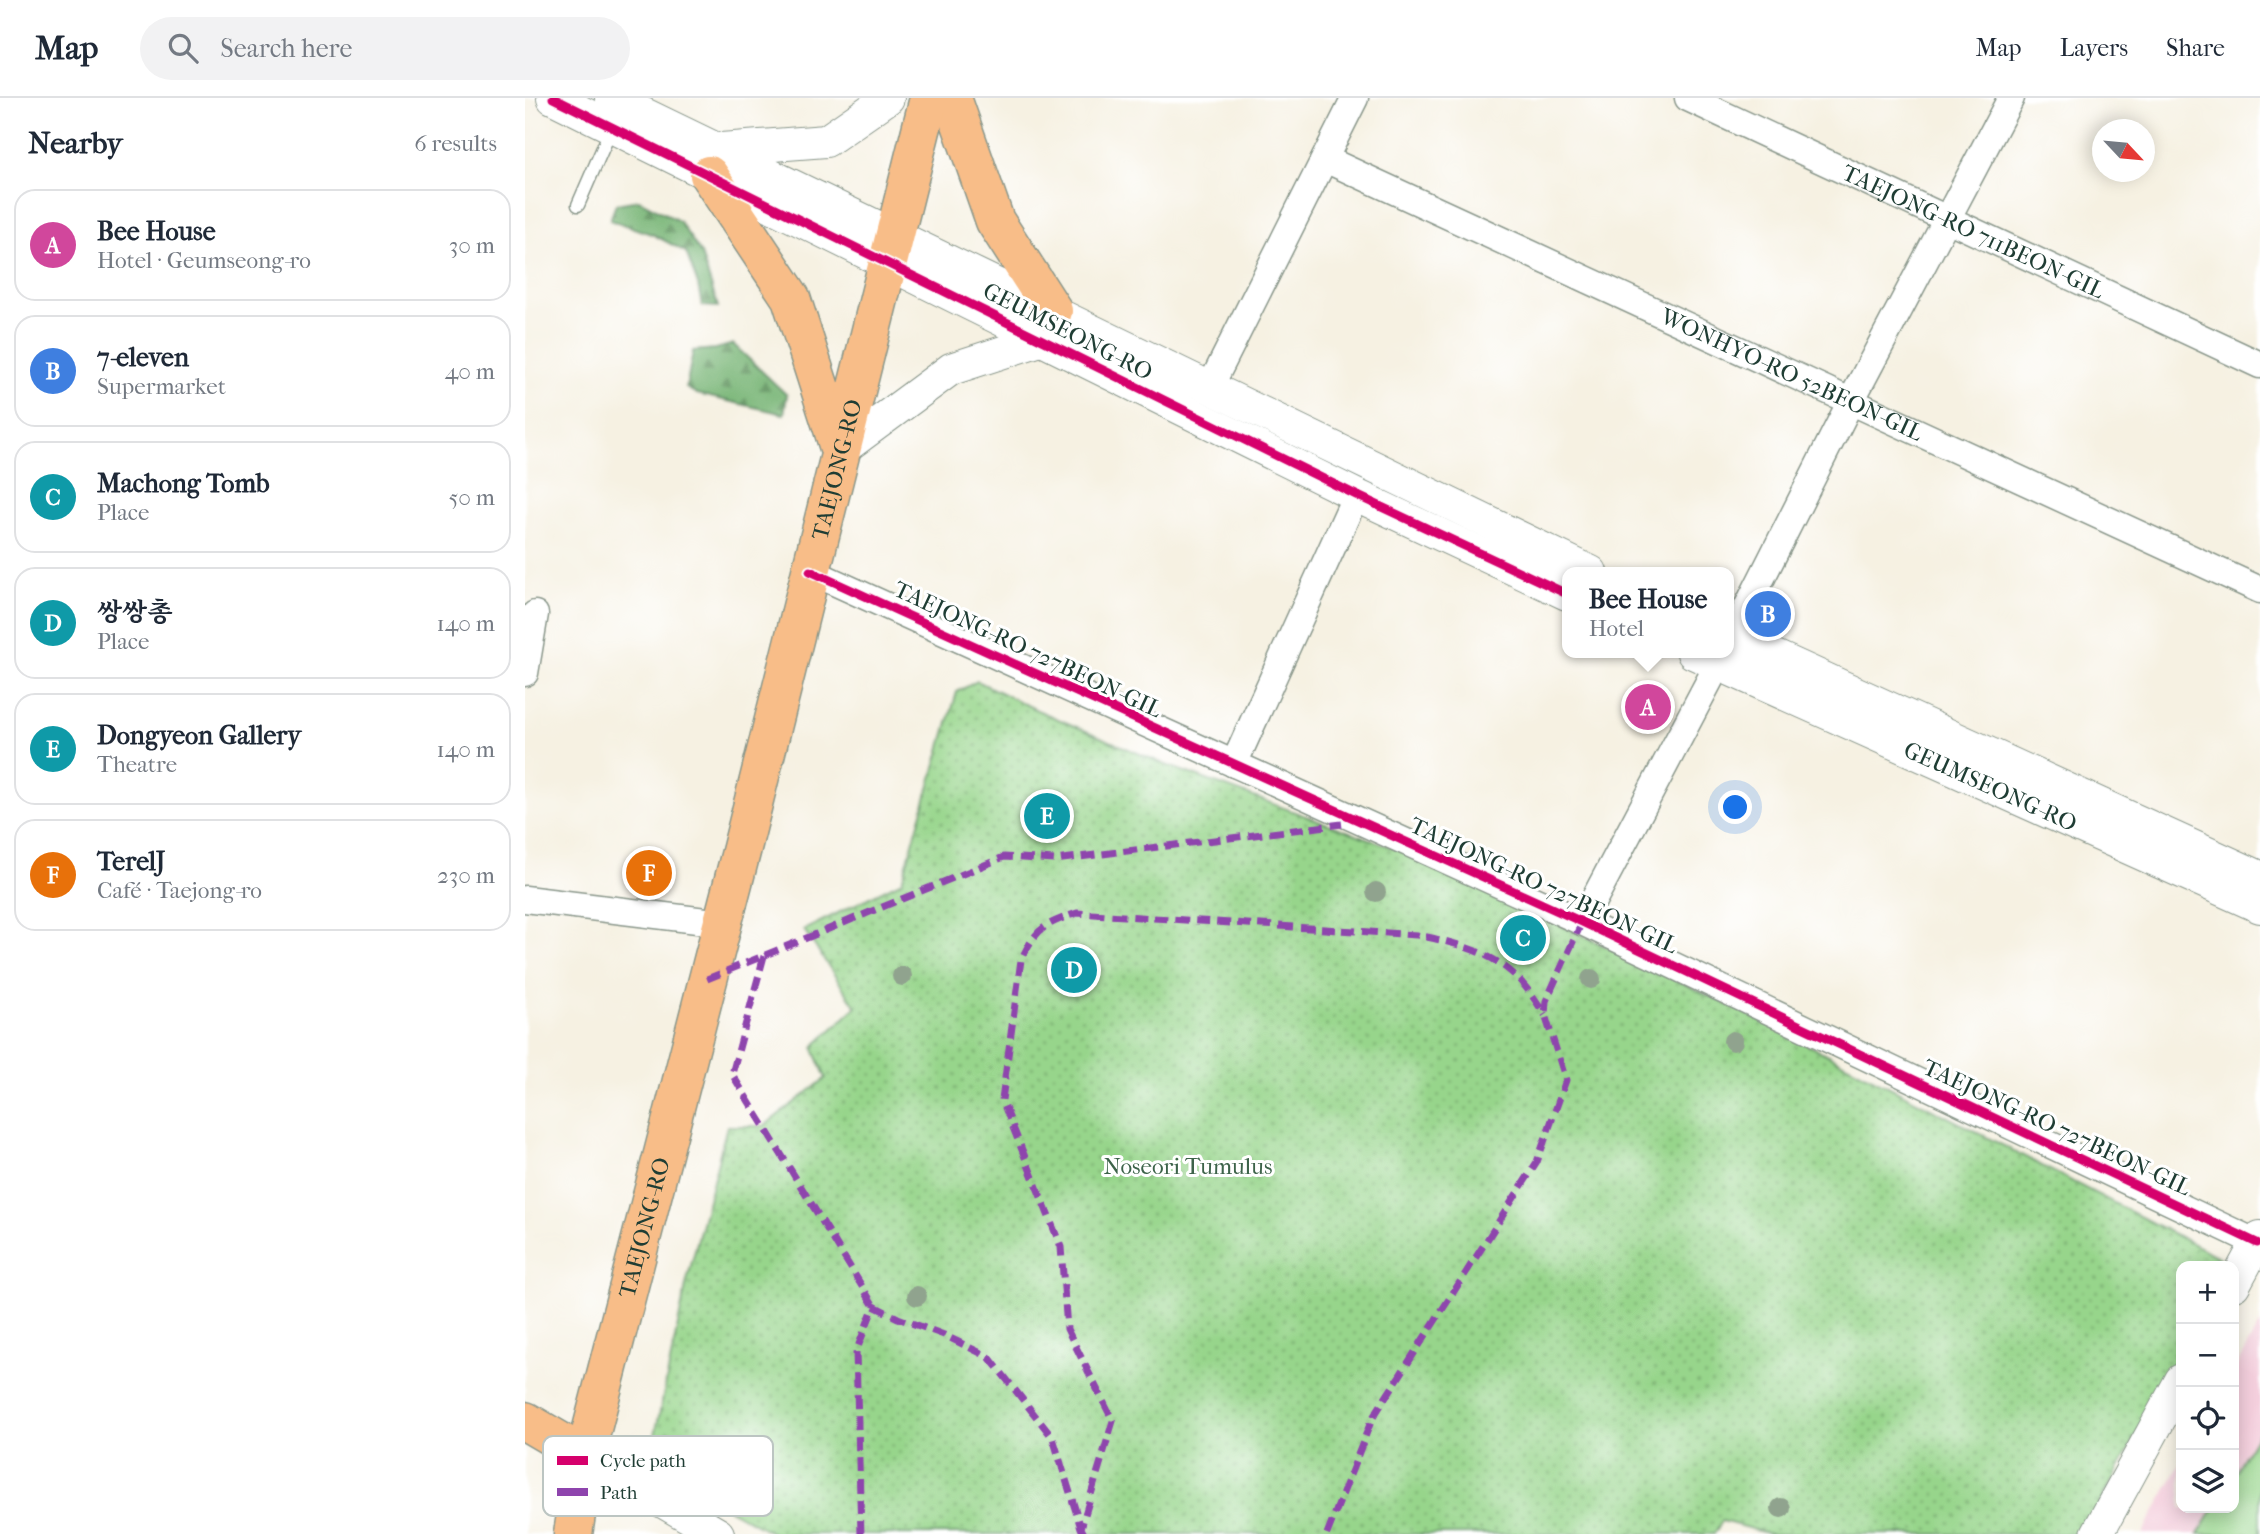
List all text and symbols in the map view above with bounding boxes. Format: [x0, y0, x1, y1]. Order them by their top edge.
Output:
search box [140, 17, 630, 80]
text: Map [35, 29, 98, 68]
icon: search [164, 29, 202, 67]
text: Search here [220, 33, 352, 64]
text: Map [1976, 34, 2022, 62]
text: Layers [2060, 34, 2128, 62]
text: Share [2166, 34, 2225, 62]
north arrow [2092, 119, 2155, 182]
text: Nearby [28, 126, 123, 161]
text: 6 results [414, 130, 497, 157]
street label: TAEJONG-RO 711BEON-GIL [1838, 159, 2109, 304]
text: Bee House [97, 216, 216, 247]
text: A [46, 232, 60, 259]
text: 30 m [449, 232, 495, 259]
text: Hotel · Geumseong-ro [97, 247, 311, 274]
street label: GEUMSEONG-RO [978, 277, 1157, 386]
street label: WONHYO-RO 52BEON-GIL [1655, 302, 1927, 447]
text: 7-eleven [97, 342, 189, 373]
text: B [46, 358, 60, 385]
text: 40 m [445, 358, 495, 385]
text: Supermarket [97, 373, 226, 400]
street label: TAEJONG-RO [806, 396, 867, 543]
text: Machong Tomb [97, 468, 270, 499]
text: C [45, 484, 61, 511]
text: 50 m [448, 484, 495, 511]
text: Place [97, 499, 149, 526]
popup [1562, 567, 1734, 658]
street label: TAEJONG-RO 727BEON-GIL [890, 576, 1166, 723]
text: Bee House [1589, 584, 1707, 615]
pin: B [1745, 588, 1791, 640]
text: 쌍쌍총 [97, 597, 172, 628]
text: D [44, 610, 62, 637]
text: 140 m [436, 610, 495, 637]
text: Hotel [1589, 615, 1644, 642]
text: Place [97, 628, 149, 655]
pin: A [1625, 681, 1671, 733]
text: Dongyeon Gallery [97, 720, 301, 751]
text: E [46, 736, 60, 763]
text: 140 m [436, 736, 495, 763]
street label: GEUMSEONG-RO [1900, 736, 2081, 837]
text: Theatre [97, 751, 177, 778]
pin: E [1024, 790, 1070, 842]
your location [1718, 790, 1752, 824]
street label: TAEJONG-RO 727BEON-GIL [1406, 812, 1682, 959]
text: TerelJ [97, 846, 166, 877]
pin: F [626, 847, 672, 899]
text: F [47, 862, 59, 889]
text: 230 m [437, 862, 495, 889]
text: Café · Taejong-ro [97, 877, 262, 904]
pin: C [1500, 912, 1546, 964]
pin: D [1051, 944, 1097, 996]
street label: TAEJONG-RO 727BEON-GIL [1919, 1054, 2195, 1201]
park label: Noseori Tumulus [1103, 1153, 1273, 1180]
street label: TAEJONG-RO [613, 1155, 676, 1301]
map controls [2176, 1261, 2239, 1513]
button: + [2176, 1261, 2239, 1324]
button: − [2176, 1324, 2239, 1387]
button: locate [2176, 1387, 2239, 1450]
legend [543, 1436, 773, 1516]
text: Cycle path [600, 1450, 686, 1472]
button: layers [2176, 1450, 2239, 1513]
text: Path [600, 1482, 638, 1504]

